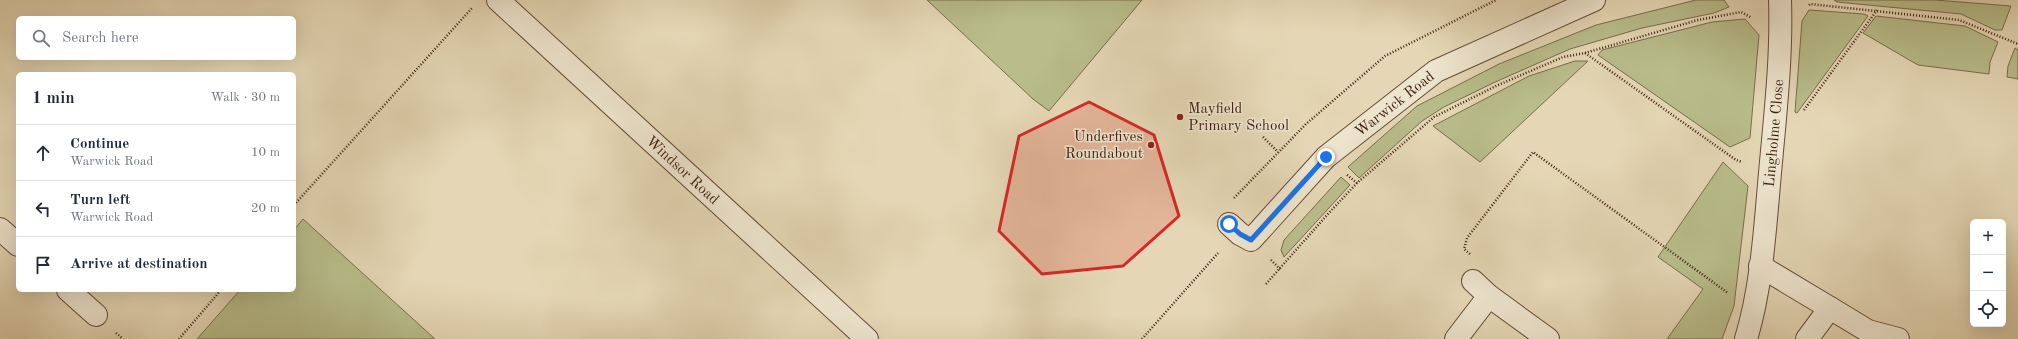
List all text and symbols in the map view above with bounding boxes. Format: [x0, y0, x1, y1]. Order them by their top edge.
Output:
search box [16, 16, 296, 60]
icon: search [30, 27, 52, 49]
text: Search here [62, 31, 139, 46]
street label: Warwick Road [1353, 69, 1438, 140]
street label: Lingholme Close [1763, 79, 1787, 188]
text: 1 min [32, 90, 75, 107]
text: Walk · 30 m [211, 91, 280, 104]
place label: Mayfield Primary School [1188, 102, 1289, 134]
marker: Mayfield Primary School [1175, 112, 1185, 122]
place label: Underfives Roundabout [1065, 130, 1143, 162]
street label: Windsor Road [642, 134, 721, 208]
text: Continue [70, 137, 129, 152]
marker: Underfives Roundabout [1146, 140, 1156, 150]
icon: ahead [32, 142, 54, 164]
text: 10 m [251, 146, 280, 159]
route end [1317, 148, 1335, 166]
text: Warwick Road [70, 155, 153, 168]
text: Turn left [70, 193, 130, 208]
icon: left [32, 198, 54, 220]
text: 20 m [251, 202, 280, 215]
text: Warwick Road [70, 211, 153, 224]
route start [1220, 215, 1238, 233]
map controls [1970, 219, 2006, 327]
button: + [1970, 219, 2006, 255]
icon: arrive [32, 254, 54, 276]
button: − [1970, 255, 2006, 291]
text: Arrive at destination [70, 257, 208, 272]
button: locate [1970, 291, 2006, 327]

